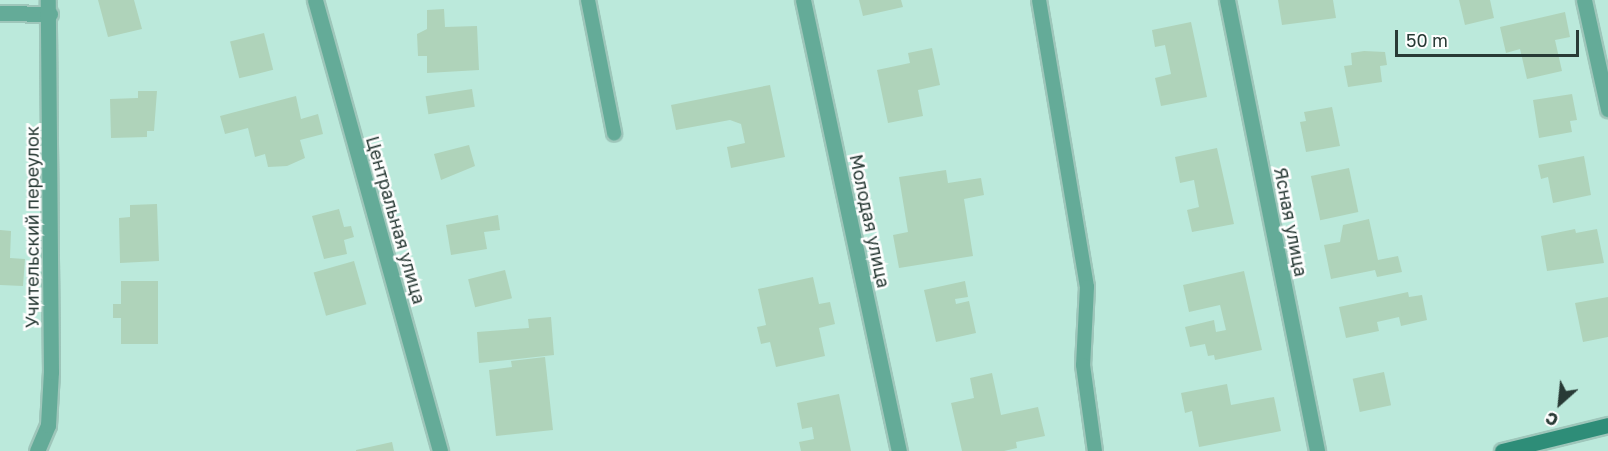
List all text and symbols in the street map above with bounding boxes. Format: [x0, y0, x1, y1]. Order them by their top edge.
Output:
scale bar [1398, 18, 1582, 56]
text: 50 m [1406, 29, 1448, 51]
street label: Учительский переулок [21, 126, 43, 328]
street label: Центральная улица [362, 134, 430, 306]
street label: Молодая улица [845, 152, 895, 290]
street label: Ясная улица [1270, 166, 1312, 278]
north arrow [1530, 373, 1590, 433]
text: С [1542, 408, 1561, 431]

